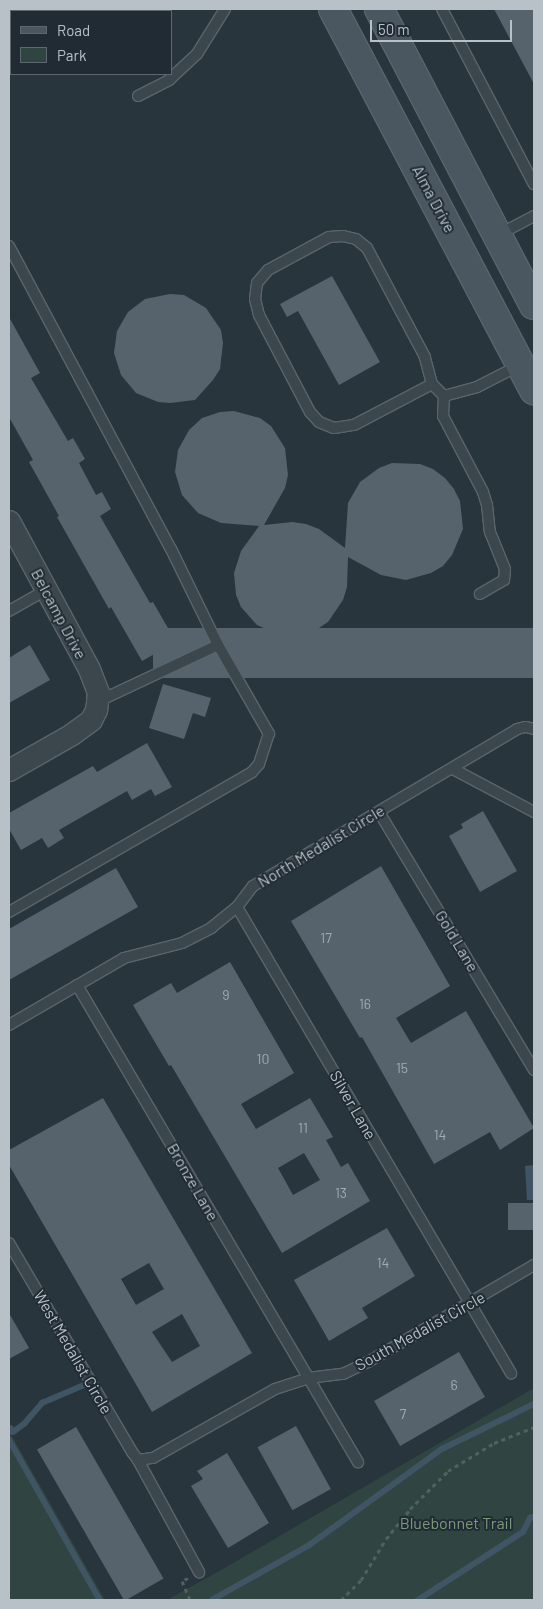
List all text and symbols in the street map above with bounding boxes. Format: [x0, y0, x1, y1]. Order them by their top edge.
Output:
legend [10, 10, 172, 75]
scale bar [373, 10, 516, 42]
text: 50 m [378, 20, 410, 38]
text: Road [57, 21, 90, 39]
text: Park [57, 46, 86, 64]
street label: Alma Drive [408, 162, 460, 236]
street label: Belcamp Drive [27, 566, 91, 662]
street label: North Medalist Circle [254, 801, 388, 891]
street label: Gold Lane [431, 907, 483, 975]
house number: 17 [320, 930, 332, 946]
house number: 9 [222, 987, 230, 1003]
house number: 16 [359, 996, 371, 1012]
house number: 10 [257, 1051, 269, 1067]
house number: 15 [396, 1060, 408, 1076]
street label: Silver Lane [326, 1067, 380, 1143]
house number: 11 [298, 1120, 308, 1136]
house number: 14 [434, 1127, 446, 1143]
street label: Bronze Lane [163, 1140, 223, 1224]
house number: 13 [335, 1185, 347, 1201]
house number: 14 [377, 1255, 389, 1271]
street label: West Medalist Circle [30, 1287, 116, 1417]
street label: South Medalist Circle [352, 1287, 488, 1375]
house number: 6 [450, 1377, 458, 1393]
house number: 7 [400, 1406, 406, 1422]
park label: Bluebonnet Trail [400, 1513, 512, 1533]

